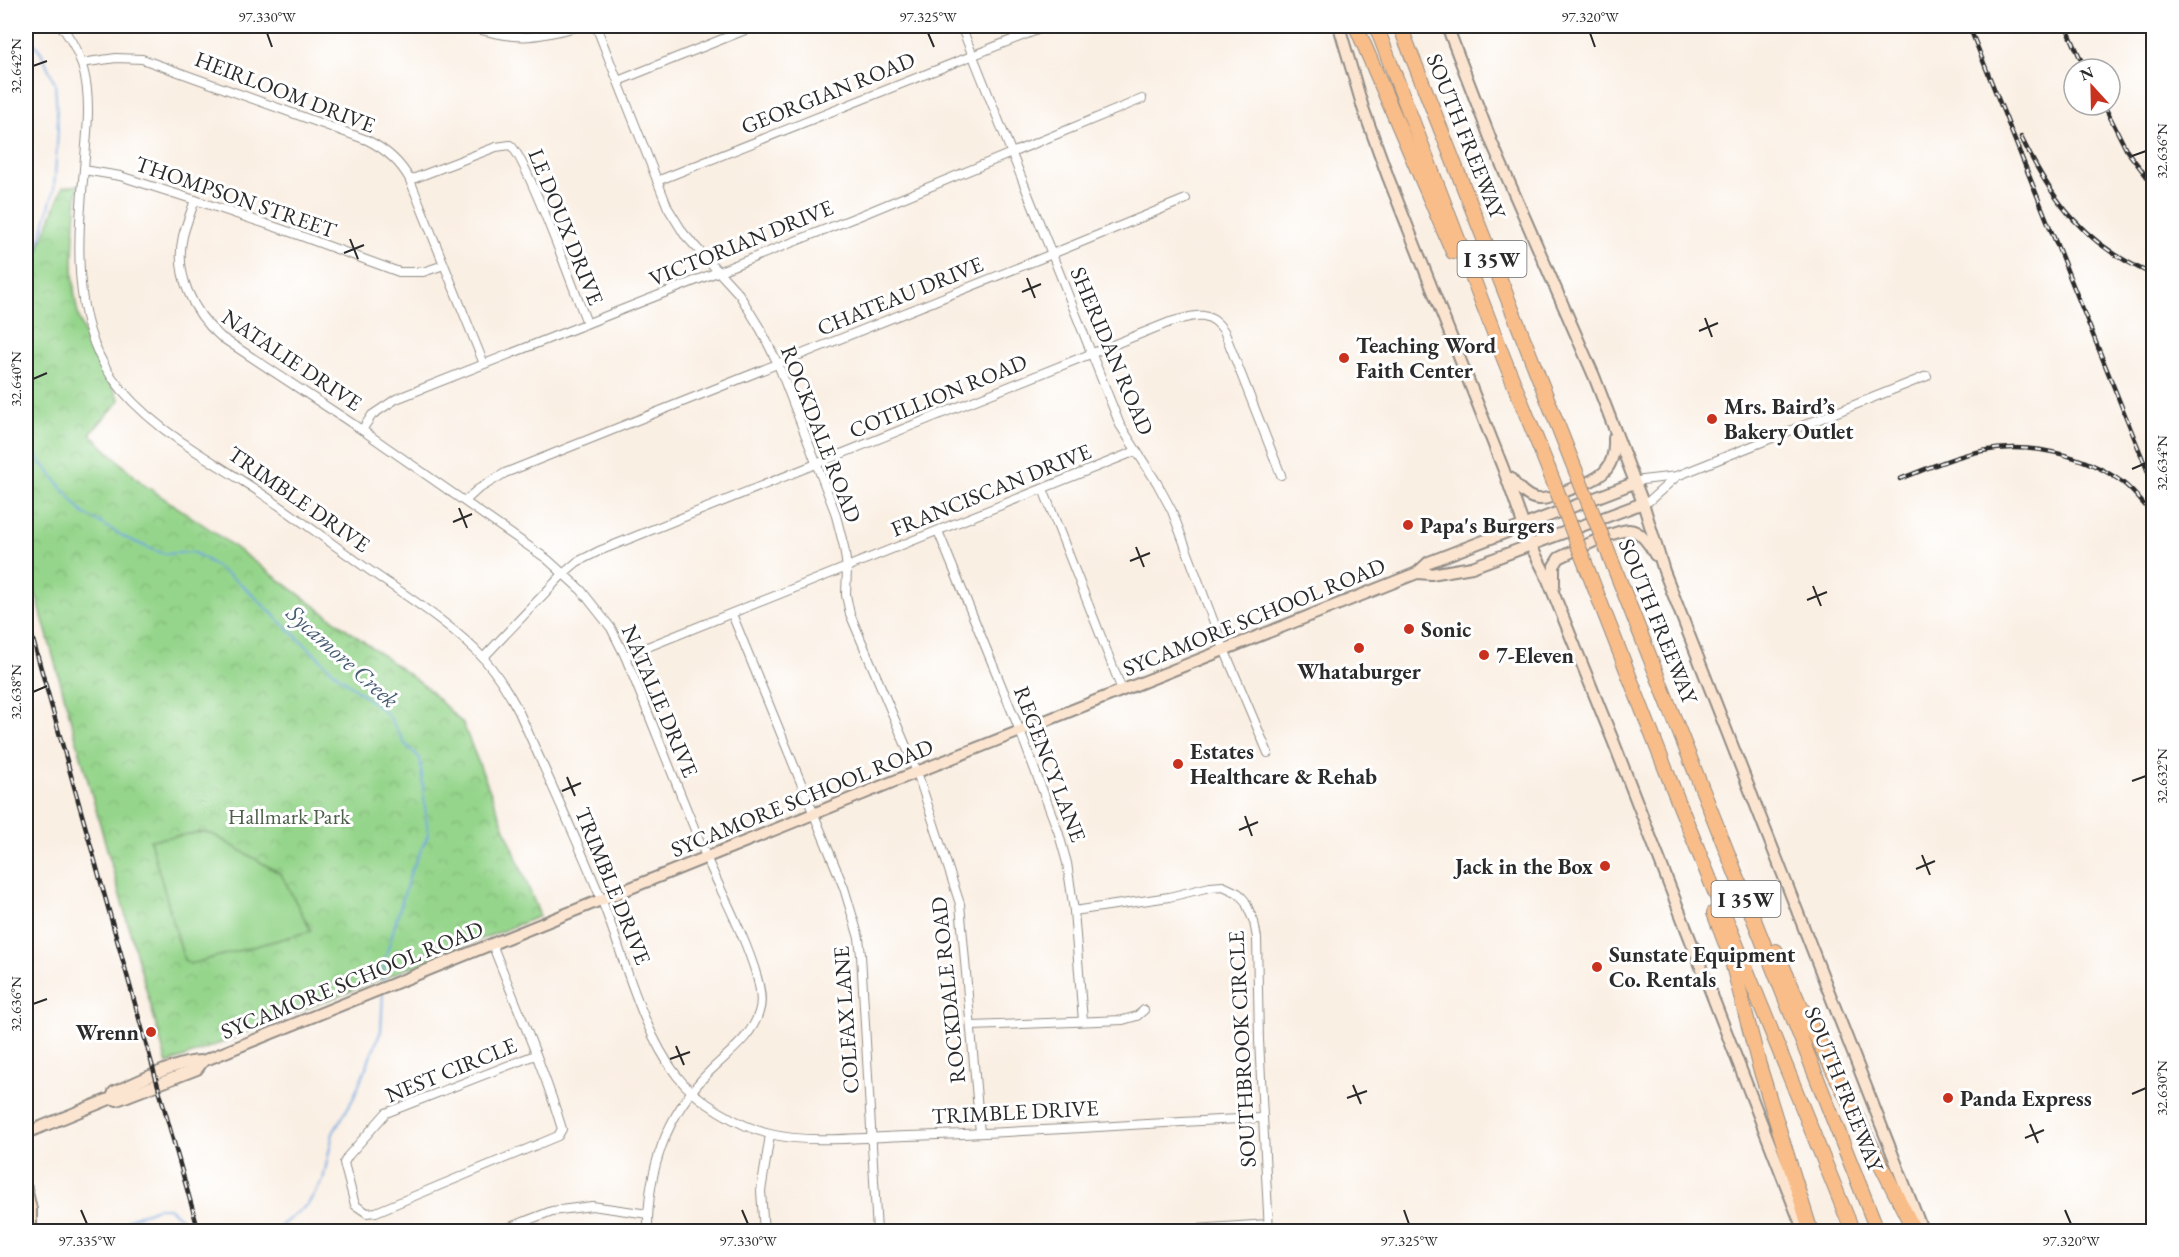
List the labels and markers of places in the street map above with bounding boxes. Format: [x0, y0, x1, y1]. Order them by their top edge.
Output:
place label: Teaching Word Faith Center [1356, 331, 1496, 385]
marker: Teaching Word Faith Center [1337, 351, 1351, 365]
place label: Mrs. Baird’s Bakery Outlet [1724, 392, 1854, 446]
marker: Mrs. Baird’s Bakery Outlet [1705, 412, 1719, 426]
place label: Papa's Burgers [1420, 511, 1555, 540]
marker: Papa's Burgers [1401, 518, 1415, 532]
place label: Sonic [1421, 615, 1471, 644]
marker: Sonic [1402, 622, 1416, 636]
marker: Whataburger [1352, 641, 1366, 655]
place label: 7-Eleven [1496, 641, 1574, 670]
marker: 7-Eleven [1477, 648, 1491, 662]
place label: Whataburger [1297, 657, 1422, 686]
place label: Estates Healthcare & Rehab [1190, 737, 1377, 791]
marker: Estates Healthcare & Rehab [1171, 757, 1185, 771]
place label: Jack in the Box [1453, 852, 1593, 881]
marker: Jack in the Box [1598, 859, 1612, 873]
place label: Sunstate Equipment Co. Rentals [1609, 940, 1796, 994]
marker: Sunstate Equipment Co. Rentals [1590, 960, 1604, 974]
place label: Wrenn [76, 1018, 140, 1047]
marker: Wrenn [144, 1025, 158, 1039]
place label: Panda Express [1960, 1084, 2092, 1113]
marker: Panda Express [1941, 1091, 1955, 1105]

